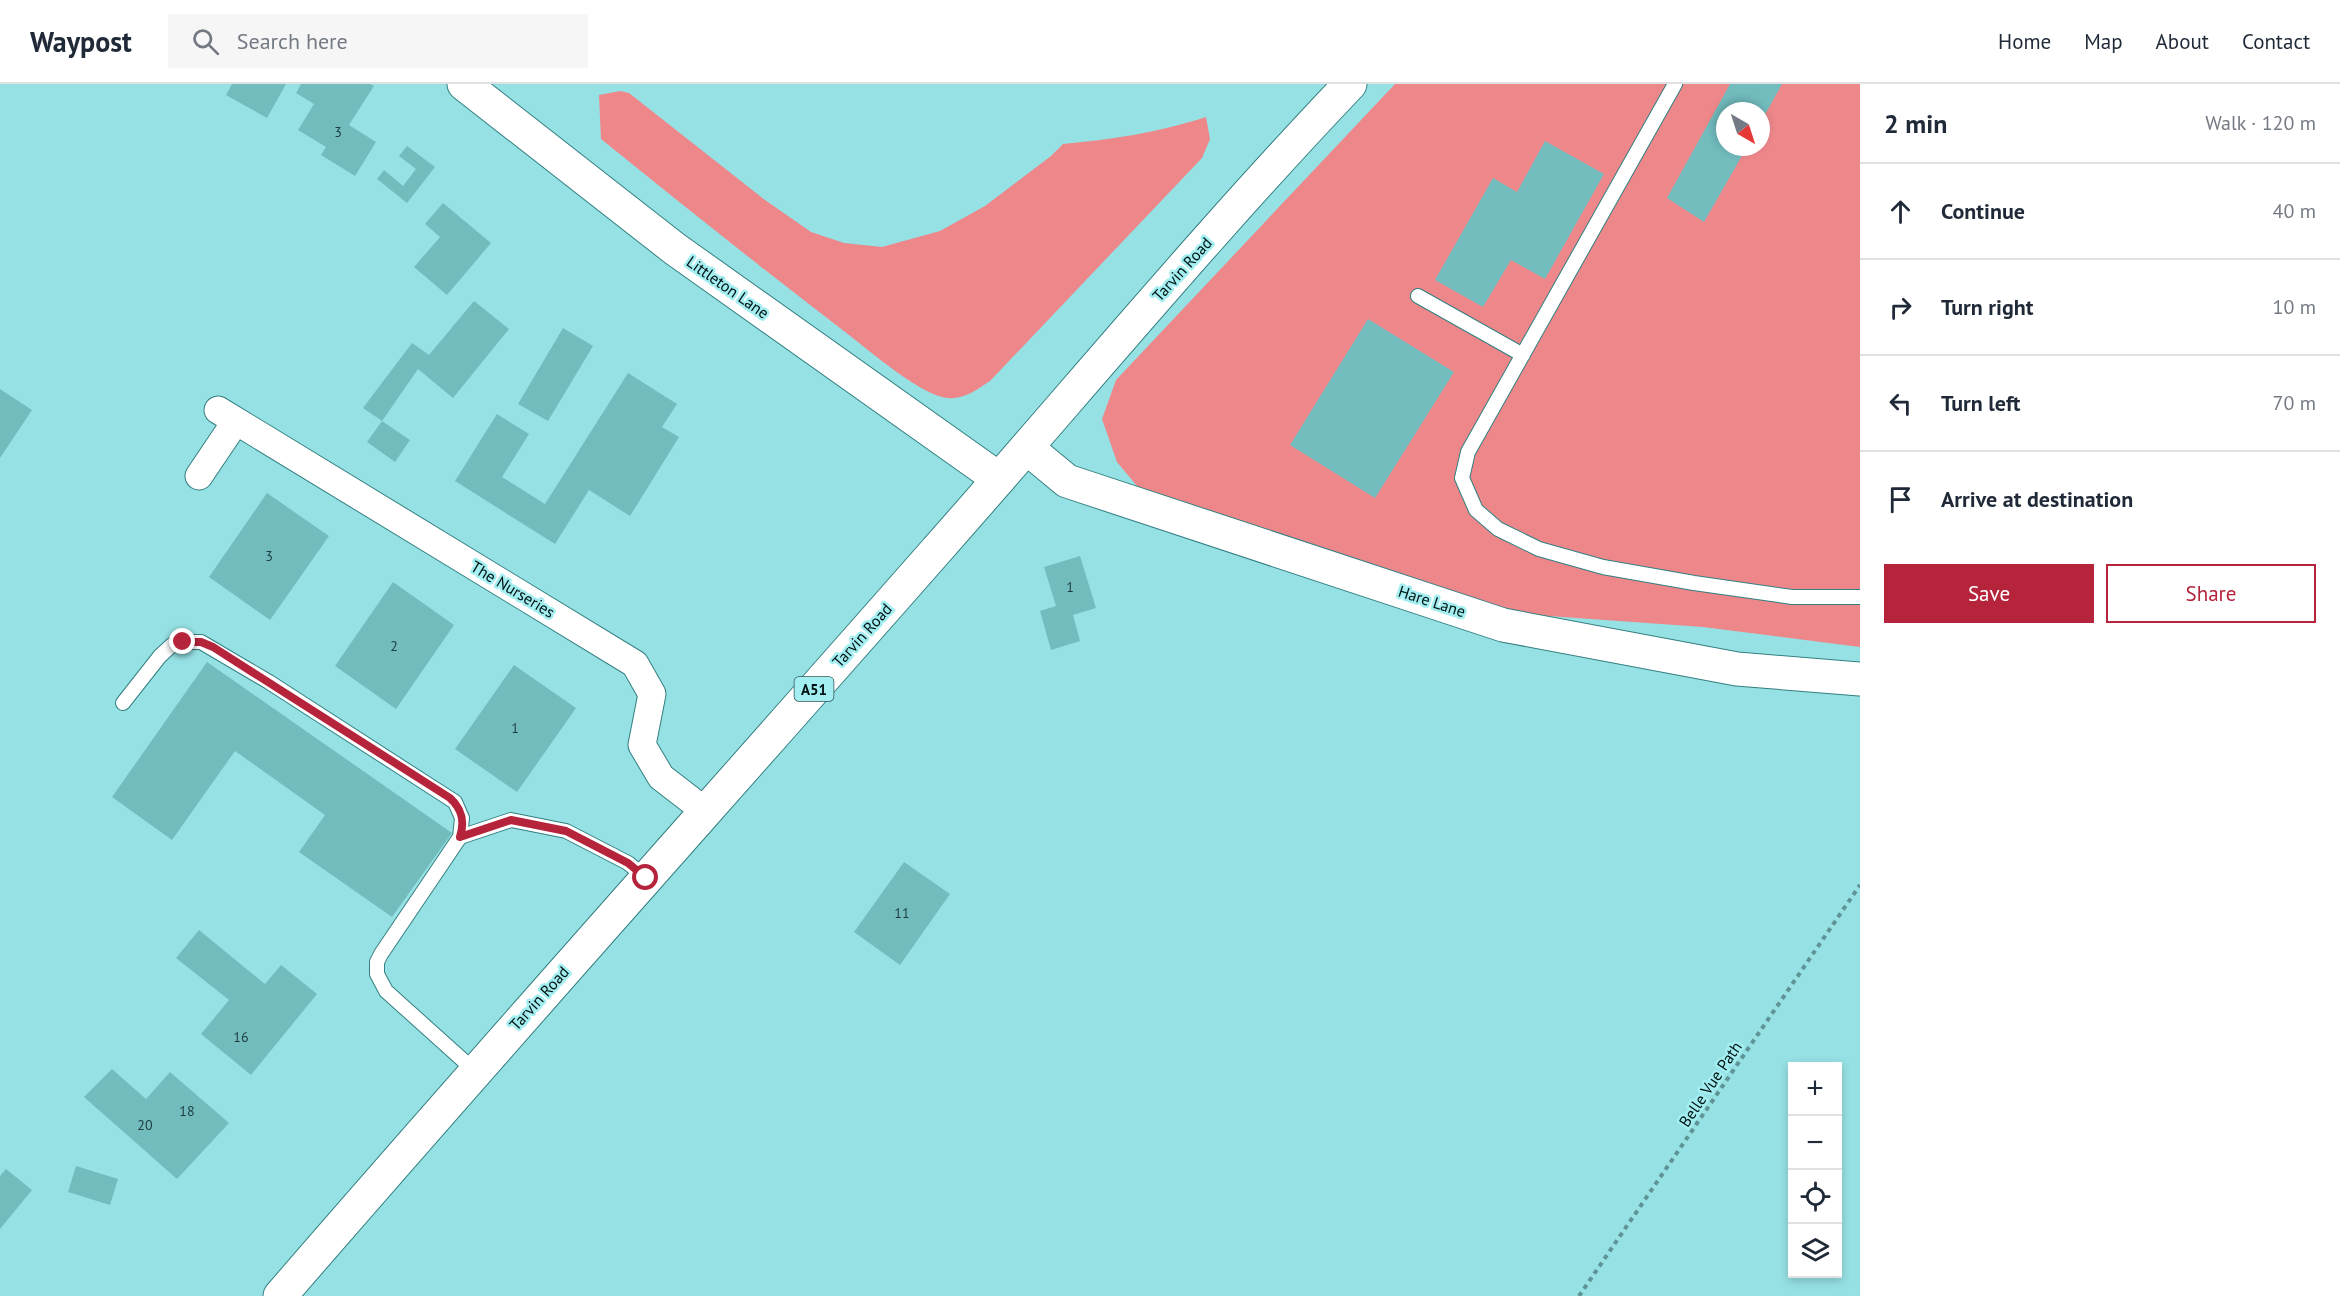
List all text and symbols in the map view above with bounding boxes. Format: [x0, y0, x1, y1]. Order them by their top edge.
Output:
search box [168, 14, 588, 68]
text: Waypost [30, 23, 132, 60]
icon: search [189, 25, 222, 58]
text: Search here [237, 27, 348, 55]
text: Home [1998, 28, 2051, 55]
text: Map [2084, 28, 2123, 55]
text: About [2156, 28, 2209, 55]
text: Contact [2242, 28, 2310, 55]
north arrow [1716, 102, 1770, 156]
text: 2 min [1884, 107, 1947, 140]
text: Walk · 120 m [2205, 110, 2316, 136]
house number: 3 [334, 123, 342, 141]
icon: ahead [1884, 195, 1917, 228]
text: Continue [1941, 197, 2025, 225]
text: 40 m [2273, 198, 2316, 224]
street label: Tarvin Road [1148, 233, 1216, 305]
street label: Littleton Lane [683, 251, 773, 323]
icon: right [1884, 291, 1917, 324]
text: Turn right [1941, 293, 2033, 321]
text: 10 m [2273, 294, 2316, 320]
icon: left [1884, 387, 1917, 420]
text: Turn left [1941, 389, 2021, 417]
text: 70 m [2273, 390, 2316, 416]
icon: arrive [1884, 483, 1917, 516]
text: Arrive at destination [1941, 485, 2133, 513]
house number: 3 [265, 547, 273, 565]
street label: The Nurseries [467, 556, 559, 622]
button: Save [1884, 564, 2094, 623]
button: Share [2106, 564, 2316, 623]
house number: 1 [1066, 578, 1074, 596]
street label: Hare Lane [1396, 581, 1468, 621]
street label: Tarvin Road [828, 599, 896, 671]
route end [169, 628, 195, 654]
house number: 2 [390, 637, 398, 655]
road number: A51 [794, 677, 834, 701]
house number: 1 [511, 719, 519, 737]
route start [632, 864, 658, 890]
house number: 11 [894, 904, 910, 922]
street label: Tarvin Road [505, 962, 573, 1034]
house number: 16 [233, 1028, 249, 1046]
street label: Belle Vue Path [1674, 1038, 1746, 1130]
map controls [1788, 1062, 1842, 1278]
button: + [1788, 1062, 1842, 1116]
house number: 18 [179, 1102, 195, 1120]
house number: 20 [137, 1116, 153, 1134]
button: − [1788, 1116, 1842, 1170]
button: locate [1788, 1170, 1842, 1224]
button: layers [1788, 1224, 1842, 1278]

